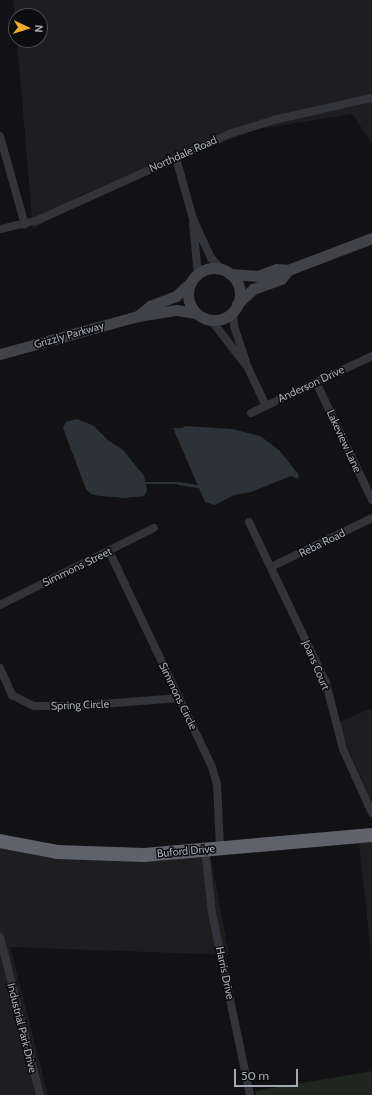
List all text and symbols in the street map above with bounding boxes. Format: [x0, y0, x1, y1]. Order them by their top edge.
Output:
north arrow [8, 8, 48, 48]
text: N [32, 24, 46, 33]
street label: Northdale Road [147, 133, 219, 175]
street label: Grizzly Parkway [32, 319, 106, 351]
street label: Anderson Drive [276, 363, 346, 405]
street label: Lakeview Lane [324, 408, 364, 474]
street label: Reba Road [297, 526, 347, 560]
street label: Simmons Street [40, 545, 114, 589]
street label: Joans Court [300, 638, 332, 692]
street label: Simmons Circle [156, 660, 200, 732]
street label: Spring Circle [51, 697, 109, 713]
street label: Buford Drive [156, 842, 216, 860]
street label: Harris Drive [213, 945, 237, 1001]
street label: Industrial Park Drive [4, 982, 40, 1074]
scale bar [236, 1061, 300, 1087]
text: 50 m [241, 1068, 269, 1083]

